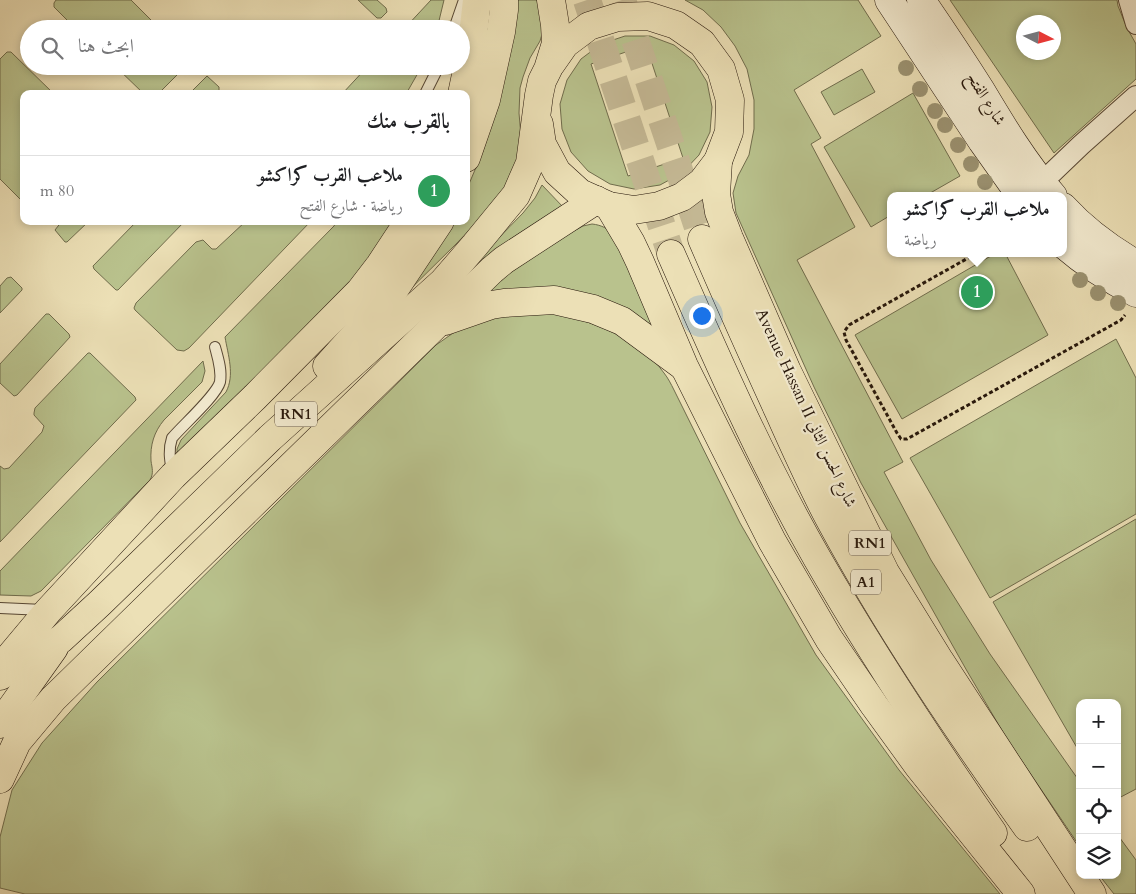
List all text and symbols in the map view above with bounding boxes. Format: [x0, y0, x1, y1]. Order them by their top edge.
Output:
north arrow [1016, 15, 1061, 60]
search box [20, 20, 470, 75]
text: ابحث هنا [78, 33, 134, 59]
icon: search [38, 34, 66, 62]
street label: شارع الفتح [959, 68, 1011, 131]
text: بالقرب منك [367, 107, 450, 136]
text: ملاعب القرب كراكشو [258, 162, 403, 188]
text: 80 m [40, 180, 74, 202]
text: 1 [430, 180, 438, 202]
popup [887, 192, 1067, 257]
text: رياضة · شارع الفتح [300, 195, 403, 217]
text: ملاعب القرب كراكشو [904, 196, 1050, 222]
text: رياضة [904, 229, 937, 251]
pin: 1 [961, 273, 993, 311]
your location [689, 303, 715, 329]
street label: Avenue Hassan II شارع الحسن الثاني [748, 305, 862, 512]
road number: RN1 [275, 402, 317, 426]
road number: RN1 [849, 530, 891, 556]
road number: A1 [851, 570, 881, 594]
map controls [1076, 699, 1121, 879]
button: + [1076, 699, 1121, 744]
button: − [1076, 744, 1121, 789]
button: locate [1076, 789, 1121, 834]
button: layers [1076, 834, 1121, 879]

